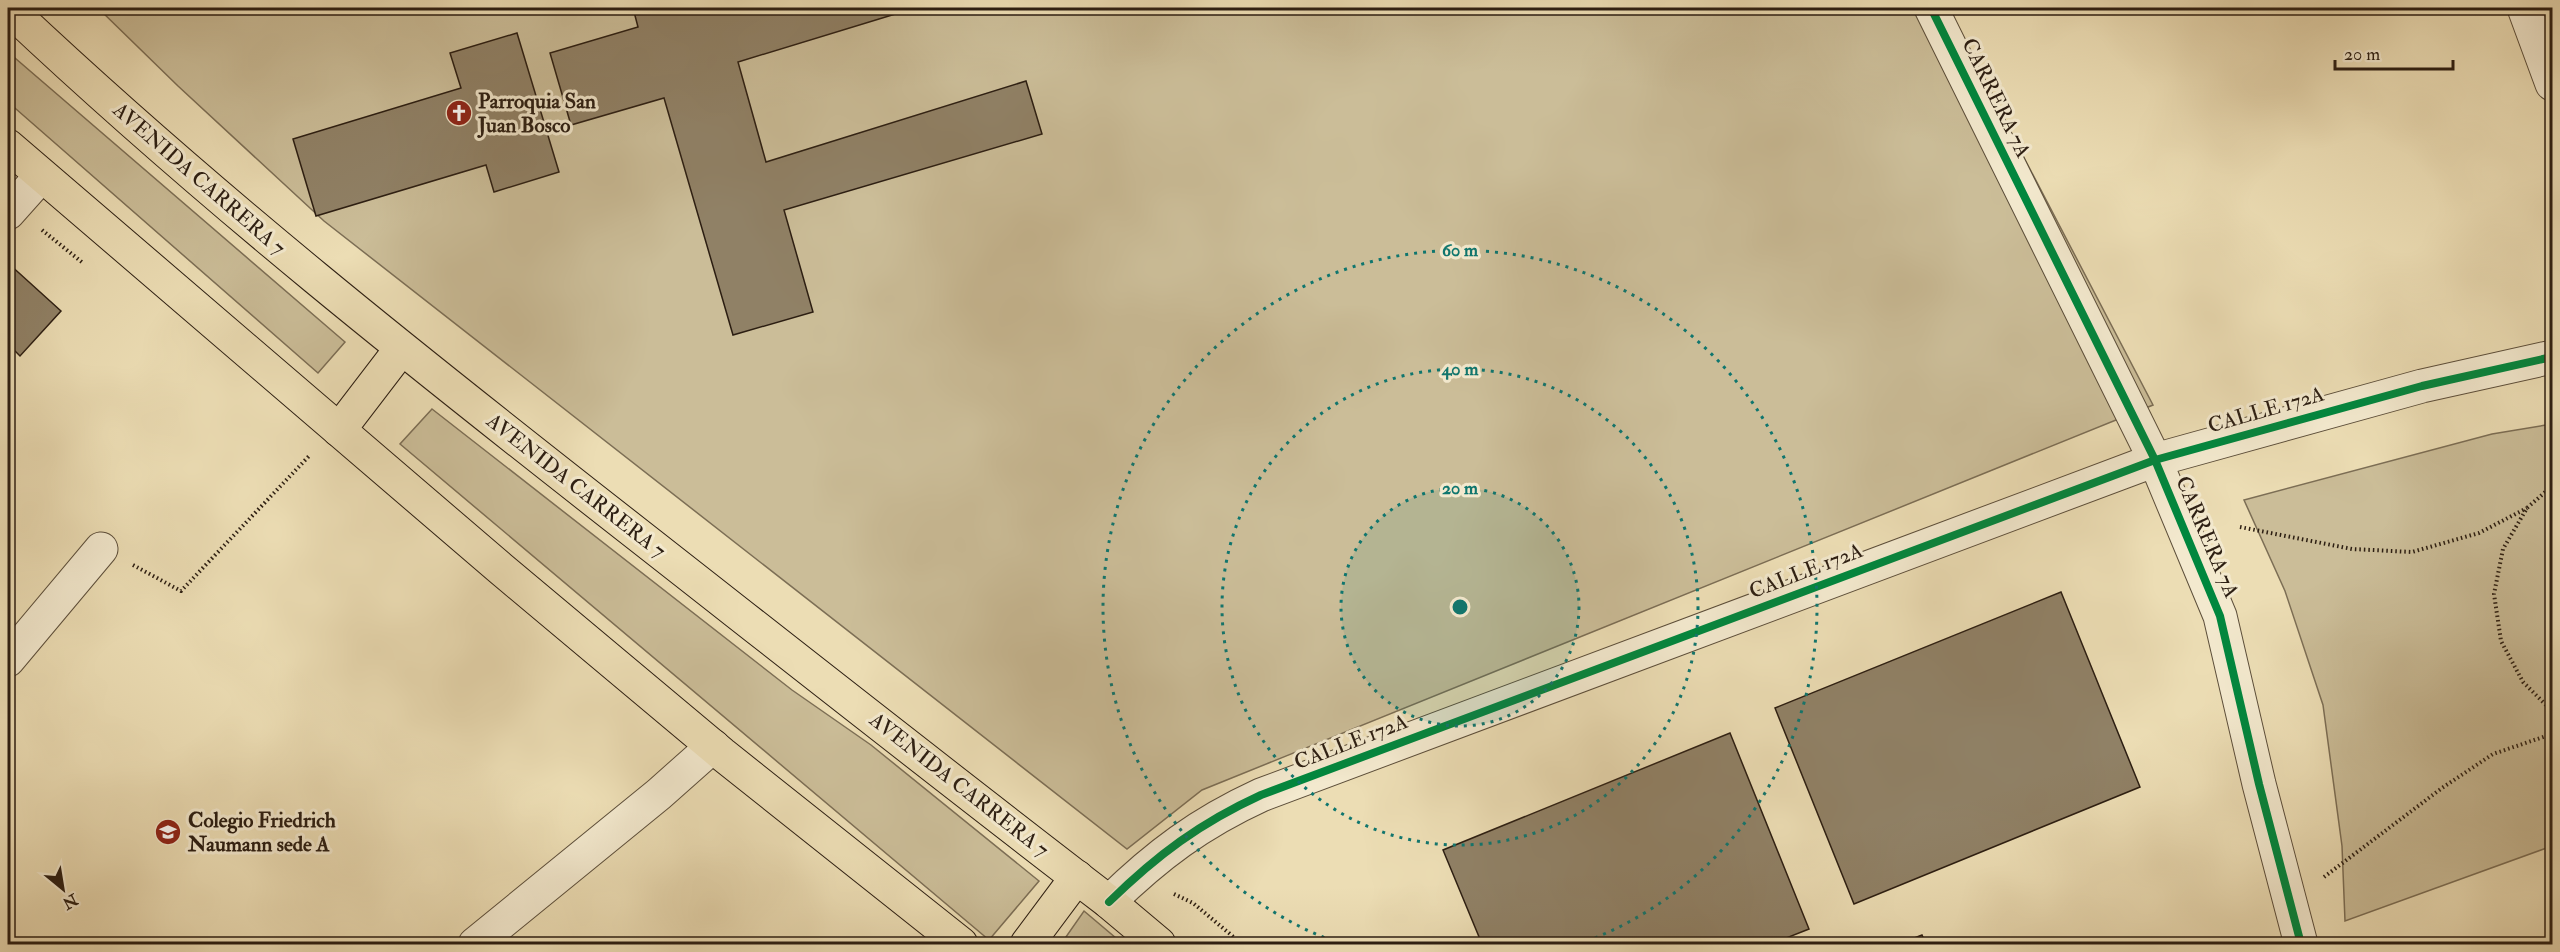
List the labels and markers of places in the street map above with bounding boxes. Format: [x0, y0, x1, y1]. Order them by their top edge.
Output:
place label: Parroquia San Juan Bosco [477, 88, 596, 139]
church icon: Parroquia San Juan Bosco [444, 98, 474, 128]
centre of rings [1450, 597, 1470, 617]
place label: Colegio Friedrich Naumann sede A [187, 807, 336, 858]
school or university icon: Colegio Friedrich Naumann sede A [153, 817, 183, 847]

